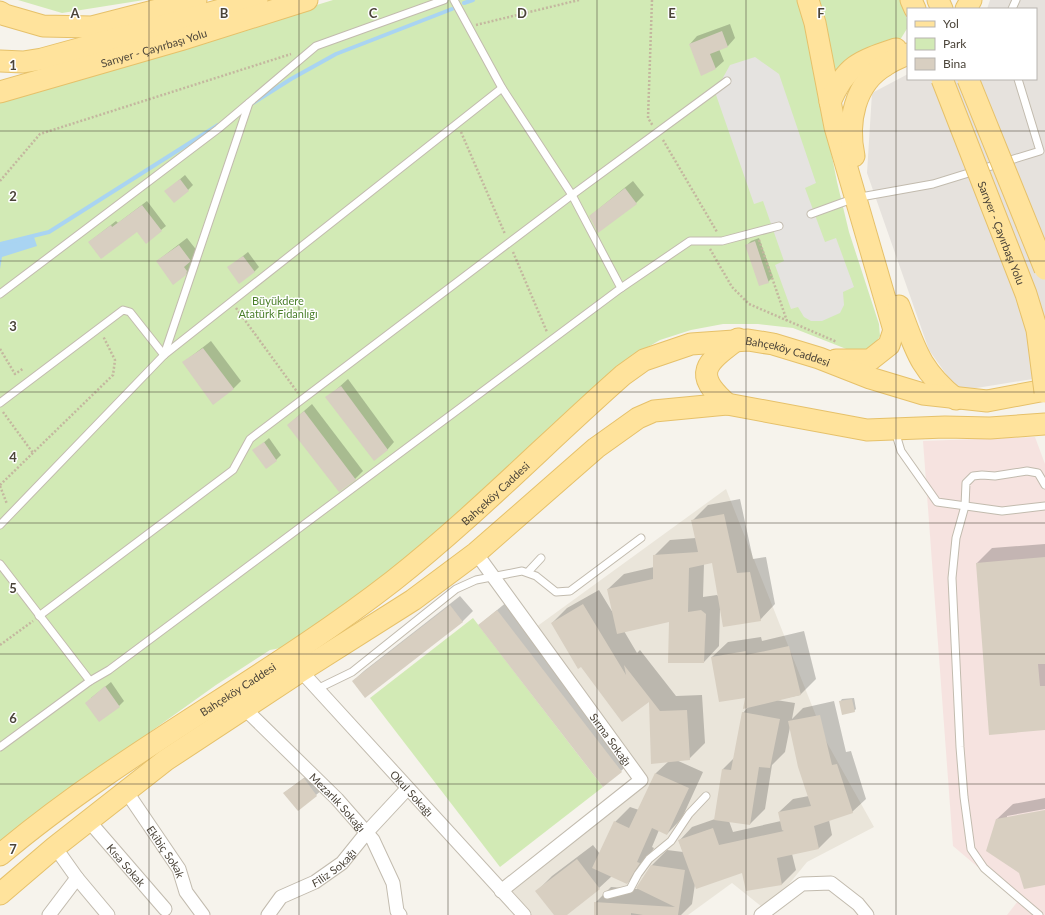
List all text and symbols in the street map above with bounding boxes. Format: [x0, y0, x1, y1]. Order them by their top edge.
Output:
text: A [69, 5, 80, 21]
text: B [220, 5, 229, 21]
text: C [369, 5, 378, 21]
text: D [517, 5, 527, 21]
text: E [668, 5, 676, 21]
text: F [817, 5, 825, 21]
legend [907, 8, 1037, 80]
text: Yol [943, 16, 959, 31]
street label: Sarıyer - Çayırbaşı Yolu [99, 25, 208, 69]
text: Park [943, 36, 967, 51]
text: Bina [943, 56, 966, 71]
text: 1 [9, 57, 17, 73]
street label: Sarıyer - Çayırbaşı Yolu [976, 179, 1028, 286]
text: 2 [9, 188, 17, 204]
park label: Büyükdere Atatürk Fidanlığı [238, 294, 318, 320]
text: 3 [9, 318, 17, 334]
street label: Bahçeköy Caddesi [744, 333, 833, 368]
text: 4 [9, 449, 17, 465]
street label: Bahçeköy Caddesi [458, 458, 532, 527]
text: 5 [9, 580, 17, 596]
street label: Bahçeköy Caddesi [197, 659, 278, 718]
text: 6 [9, 710, 17, 726]
street label: Sırma Sokağı [588, 710, 635, 768]
street label: Okul Sokağı [388, 767, 437, 818]
street label: Mezarlık Sokağı [307, 770, 369, 834]
street label: Ekibiç Sokak [145, 823, 188, 880]
text: 7 [9, 841, 17, 857]
street label: Kısa Sokak [105, 841, 149, 889]
street label: Filiz Sokağı [310, 845, 358, 889]

